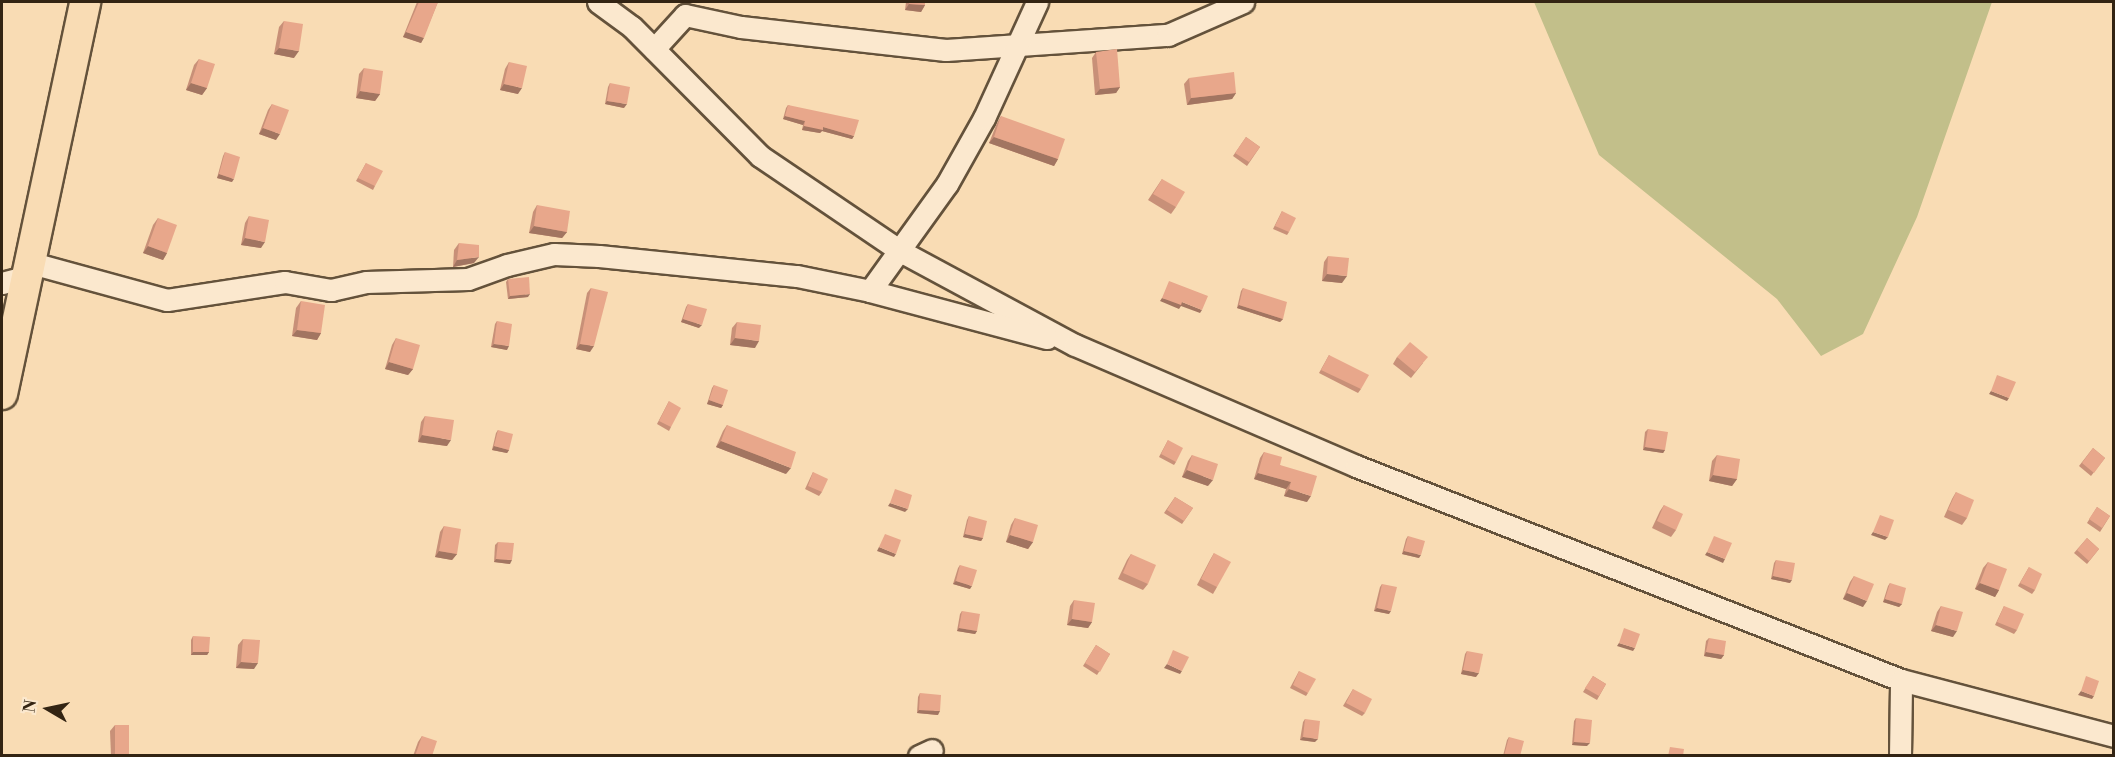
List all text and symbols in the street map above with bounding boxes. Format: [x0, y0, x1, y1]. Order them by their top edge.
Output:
north arrow [18, 679, 78, 739]
text: N [19, 698, 41, 714]

